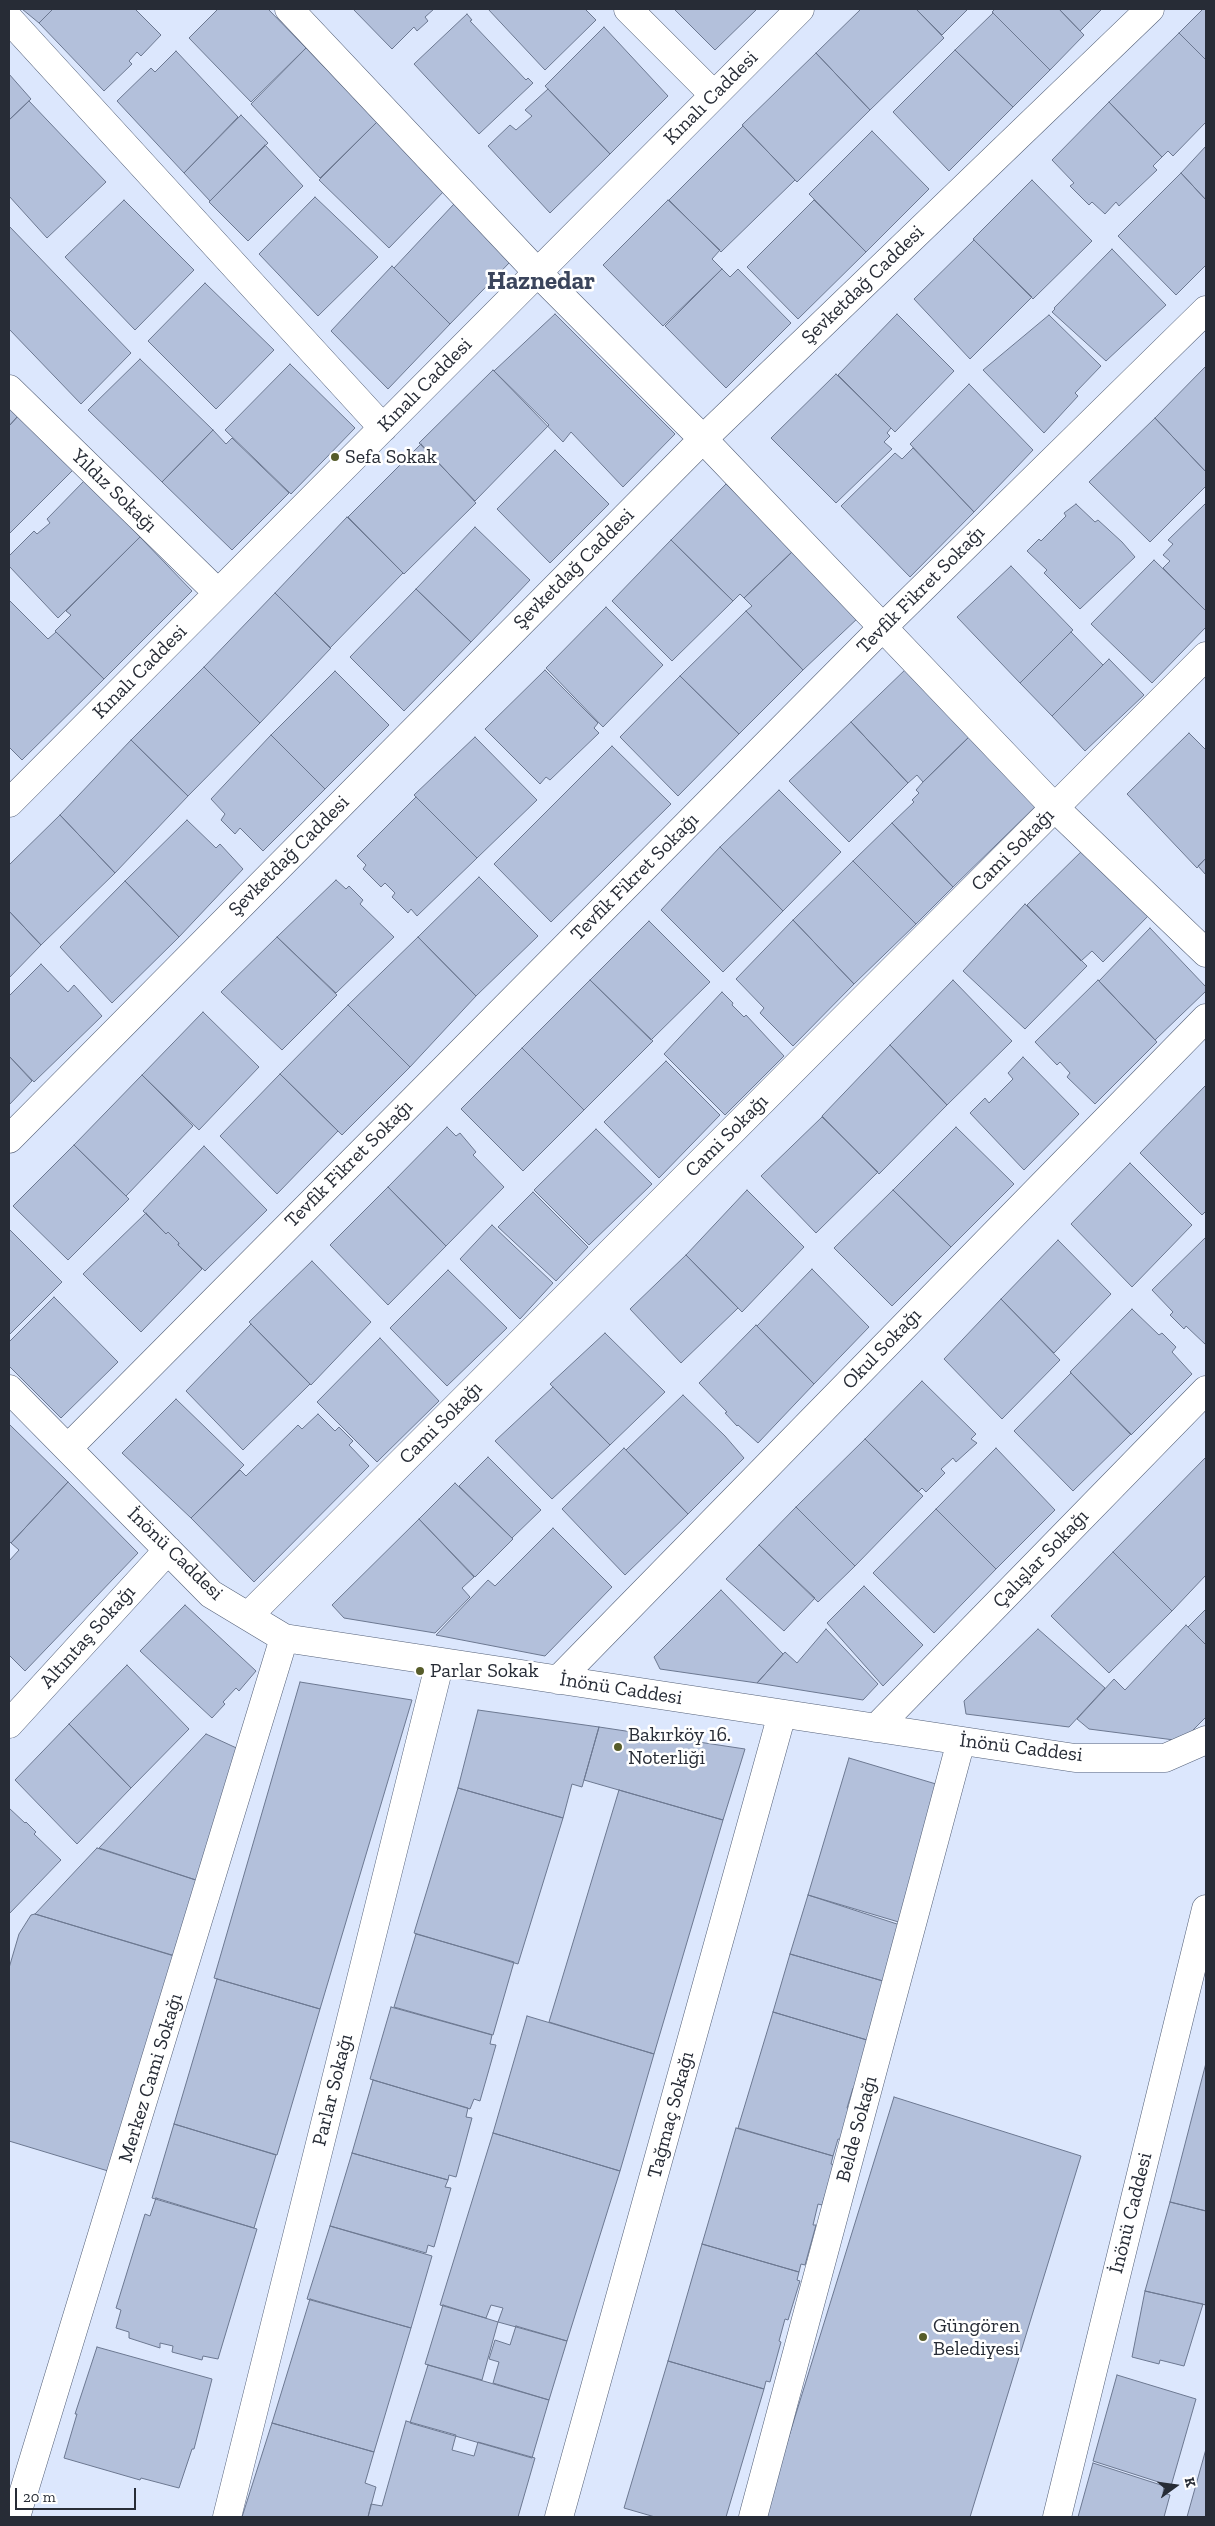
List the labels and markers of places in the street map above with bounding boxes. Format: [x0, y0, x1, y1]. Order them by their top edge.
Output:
place label: Sefa Sokak [345, 445, 437, 469]
marker: Sefa Sokak [329, 451, 341, 463]
place label: Parlar Sokak [430, 1659, 539, 1683]
marker: Parlar Sokak [414, 1665, 426, 1677]
place label: Bakırköy 16. Noterliği [628, 1723, 731, 1770]
marker: Bakırköy 16. Noterliği [612, 1741, 624, 1753]
place label: Güngören Belediyesi [933, 2314, 1020, 2361]
marker: Güngören Belediyesi [917, 2331, 929, 2343]

